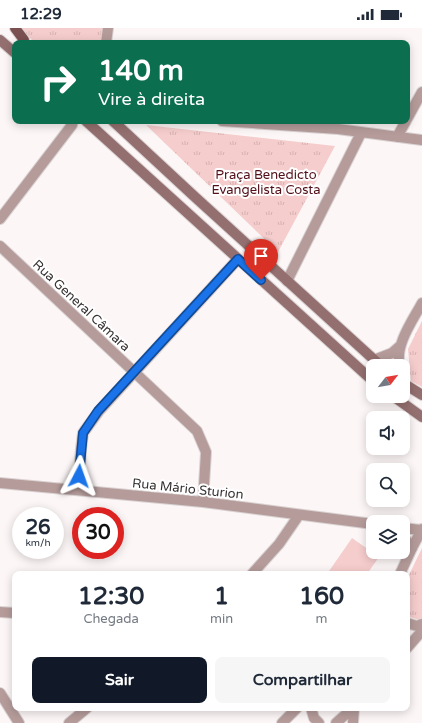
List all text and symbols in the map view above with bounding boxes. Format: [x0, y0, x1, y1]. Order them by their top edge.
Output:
text: 12:29 [20, 5, 62, 23]
text: 140 m [98, 54, 184, 88]
icon: right [32, 56, 84, 108]
text: Vire à direita [98, 88, 205, 110]
park label: Praça Benedicto Evangelista Costa [211, 167, 321, 198]
pin [244, 239, 278, 280]
icon: arrive [250, 245, 272, 267]
street label: Rua General Câmara [29, 257, 133, 355]
north arrow [366, 359, 410, 403]
map controls [366, 359, 410, 559]
button: sound [366, 411, 410, 455]
position arrow [58, 455, 100, 497]
button: search [366, 463, 410, 507]
street label: Rua Mário Sturion [131, 475, 244, 503]
speed limit sign: 30 [72, 507, 124, 559]
button: layers [366, 515, 410, 559]
text: 26 [25, 516, 51, 540]
text: km/h [25, 537, 51, 549]
text: 12:30 [78, 582, 144, 611]
text: 1 [214, 582, 229, 611]
text: 160 [299, 582, 344, 611]
text: Chegada [83, 611, 139, 627]
text: min [210, 611, 233, 627]
text: m [316, 611, 328, 627]
button: Sair [32, 657, 207, 703]
button: Compartilhar [215, 657, 390, 703]

